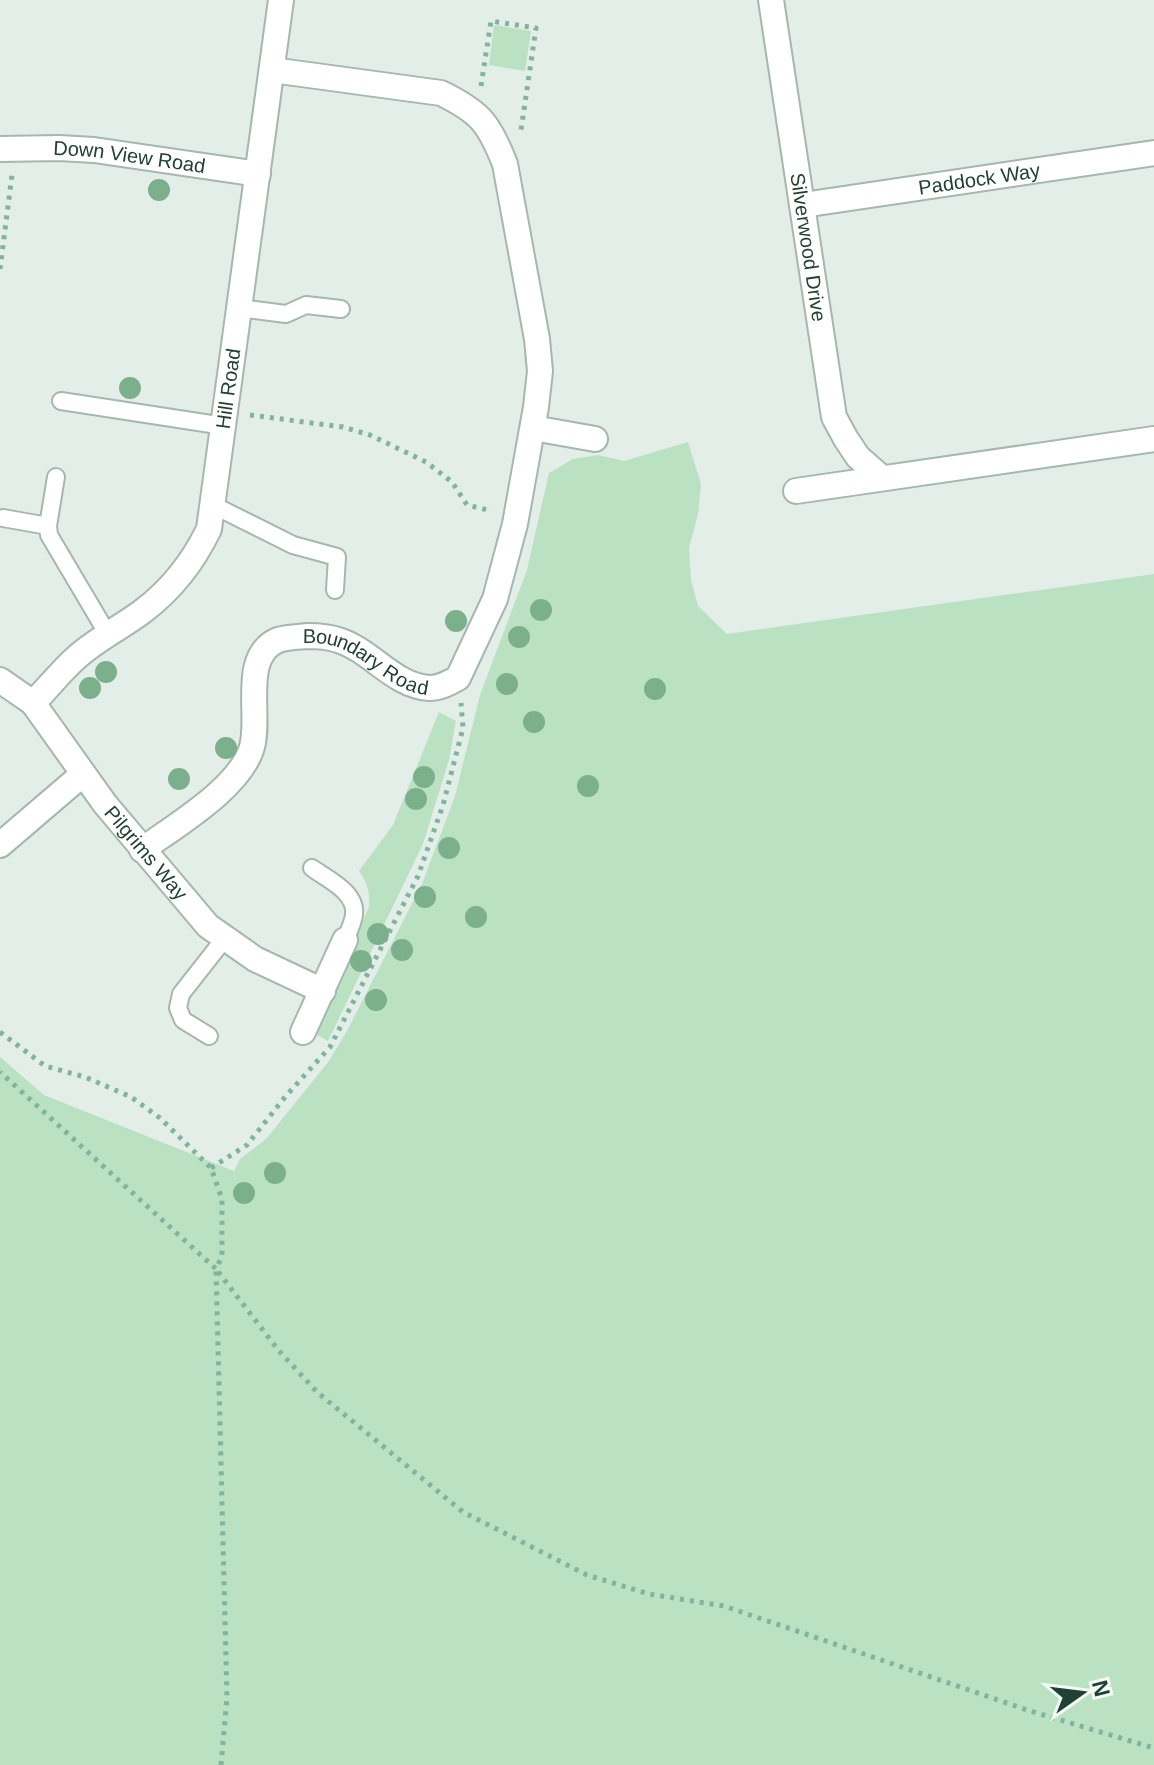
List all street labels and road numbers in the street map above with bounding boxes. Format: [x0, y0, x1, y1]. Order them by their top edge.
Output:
street label: Down View Road [53, 137, 207, 177]
street label: Paddock Way [917, 159, 1041, 199]
street label: Silverwood Drive [786, 171, 830, 323]
street label: Hill Road [212, 347, 244, 430]
street label: Boundary Road [303, 625, 430, 699]
street label: Pilgrims Way [100, 801, 192, 904]

